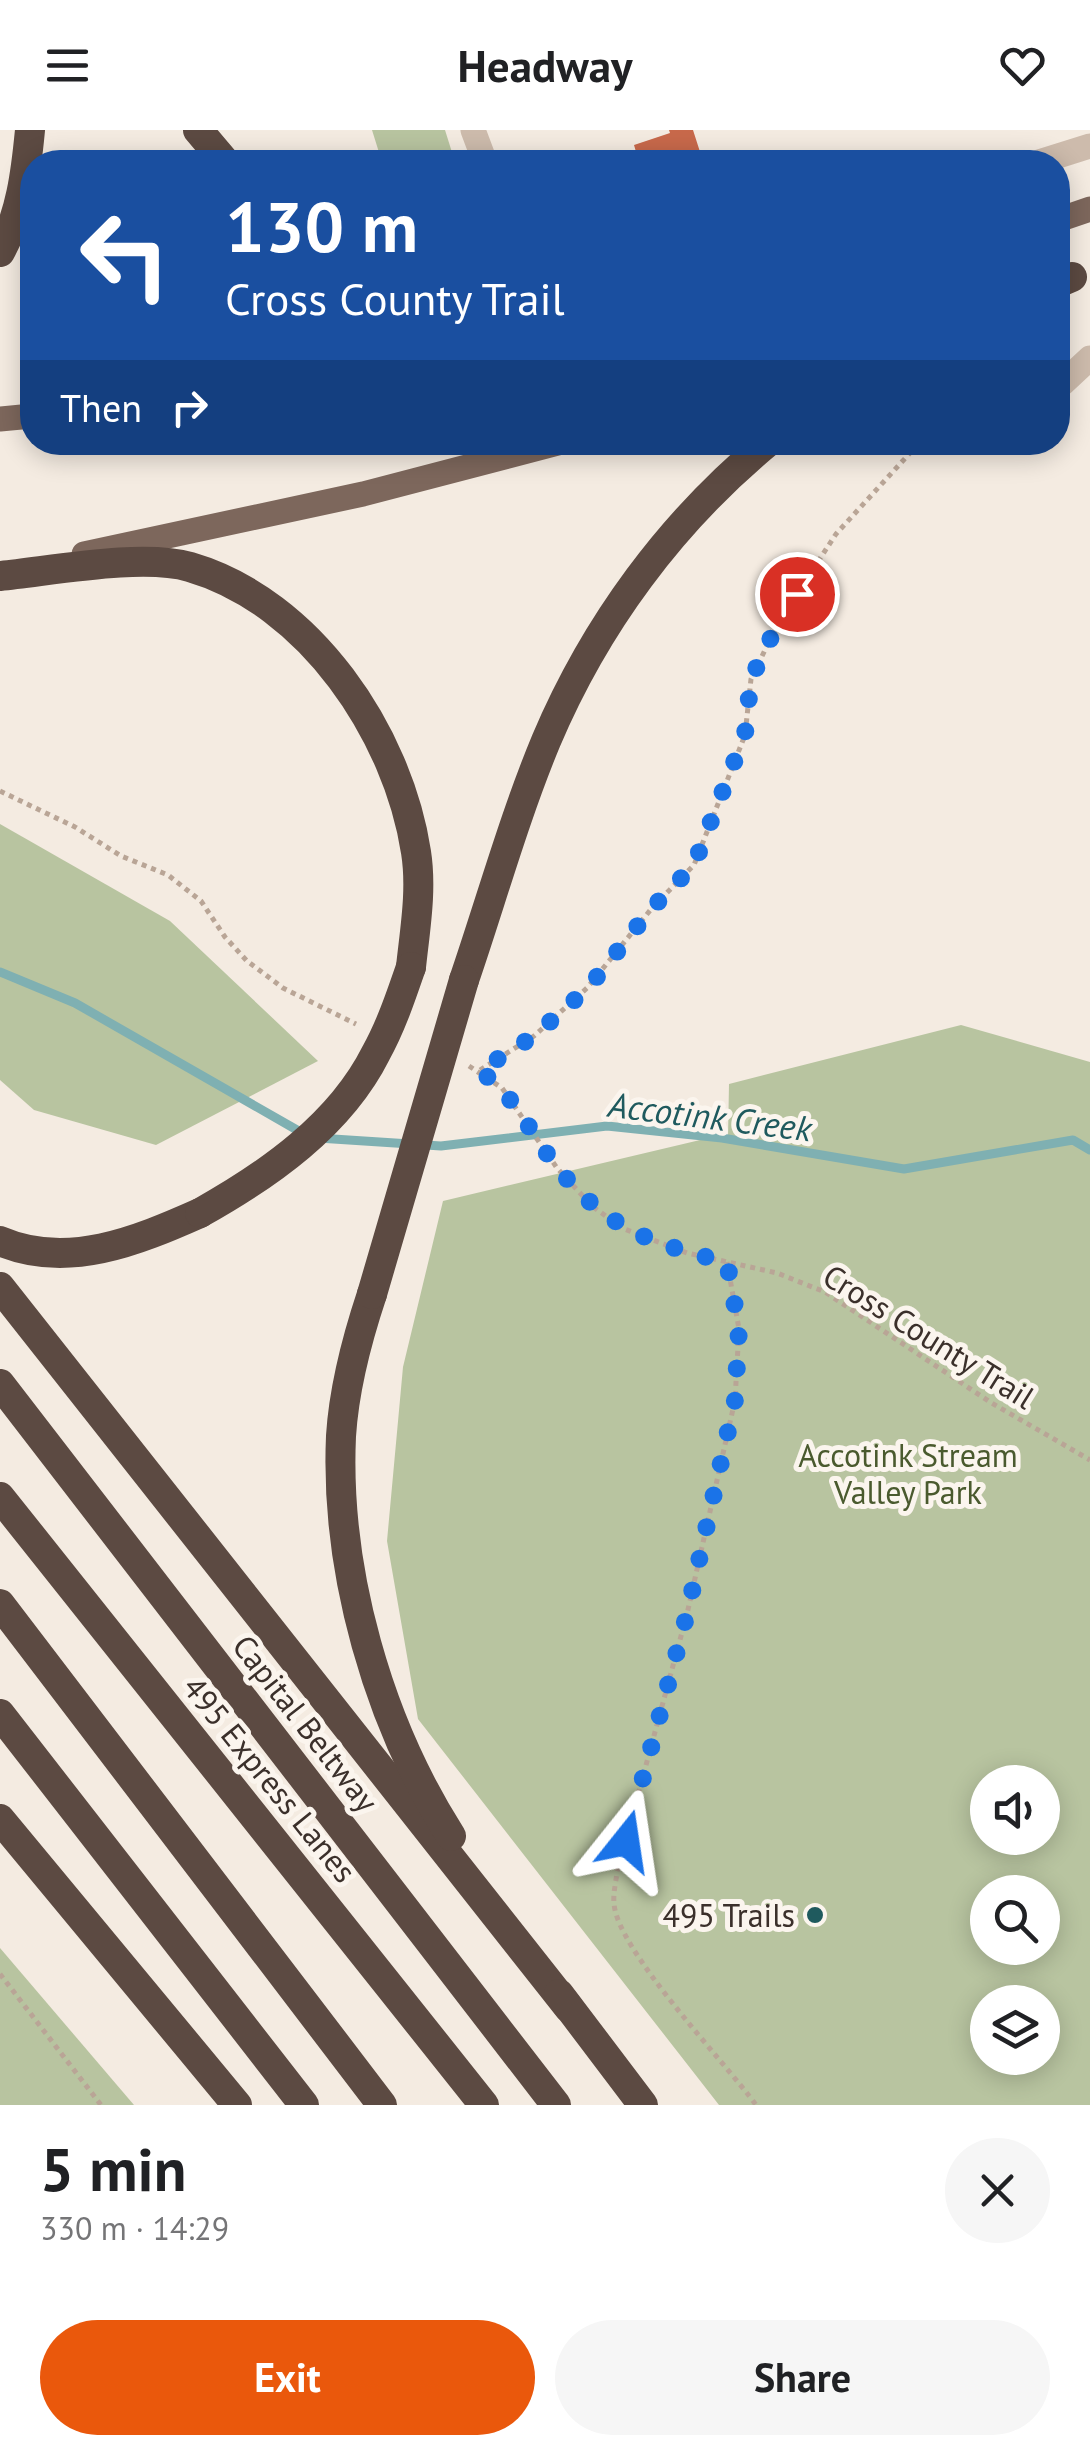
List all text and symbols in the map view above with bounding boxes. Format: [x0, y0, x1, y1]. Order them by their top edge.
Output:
text: Headway [457, 36, 633, 94]
icon: menu [40, 38, 95, 93]
icon: heart [995, 38, 1050, 93]
text: 130 m [225, 181, 418, 271]
icon: left [60, 190, 190, 320]
text: Cross County Trail [225, 269, 565, 327]
icon: right [162, 380, 217, 435]
text: Then [60, 383, 142, 432]
pin [755, 552, 840, 637]
icon: arrive [770, 567, 825, 622]
water label: Accotink Creek [604, 1080, 815, 1151]
street label: Cross County Trail [815, 1254, 1043, 1418]
park label: Accotink Stream Valley Park [798, 1434, 1018, 1513]
street label: Capital Beltway [224, 1626, 388, 1820]
street label: 495 Express Lanes [174, 1667, 366, 1891]
map controls [970, 1765, 1060, 2075]
button: sound [970, 1765, 1060, 1855]
position arrow [574, 1789, 678, 1893]
button: search [970, 1875, 1060, 1965]
place label: 495 Trails [663, 1894, 795, 1936]
marker: 495 Trails [804, 1904, 826, 1926]
button: layers [970, 1985, 1060, 2075]
text: 5 min [40, 2130, 186, 2208]
button: close [945, 2138, 1050, 2243]
text: 330 m · 14:29 [40, 2207, 229, 2249]
button: Exit [40, 2320, 535, 2435]
button: Share [555, 2320, 1050, 2435]

